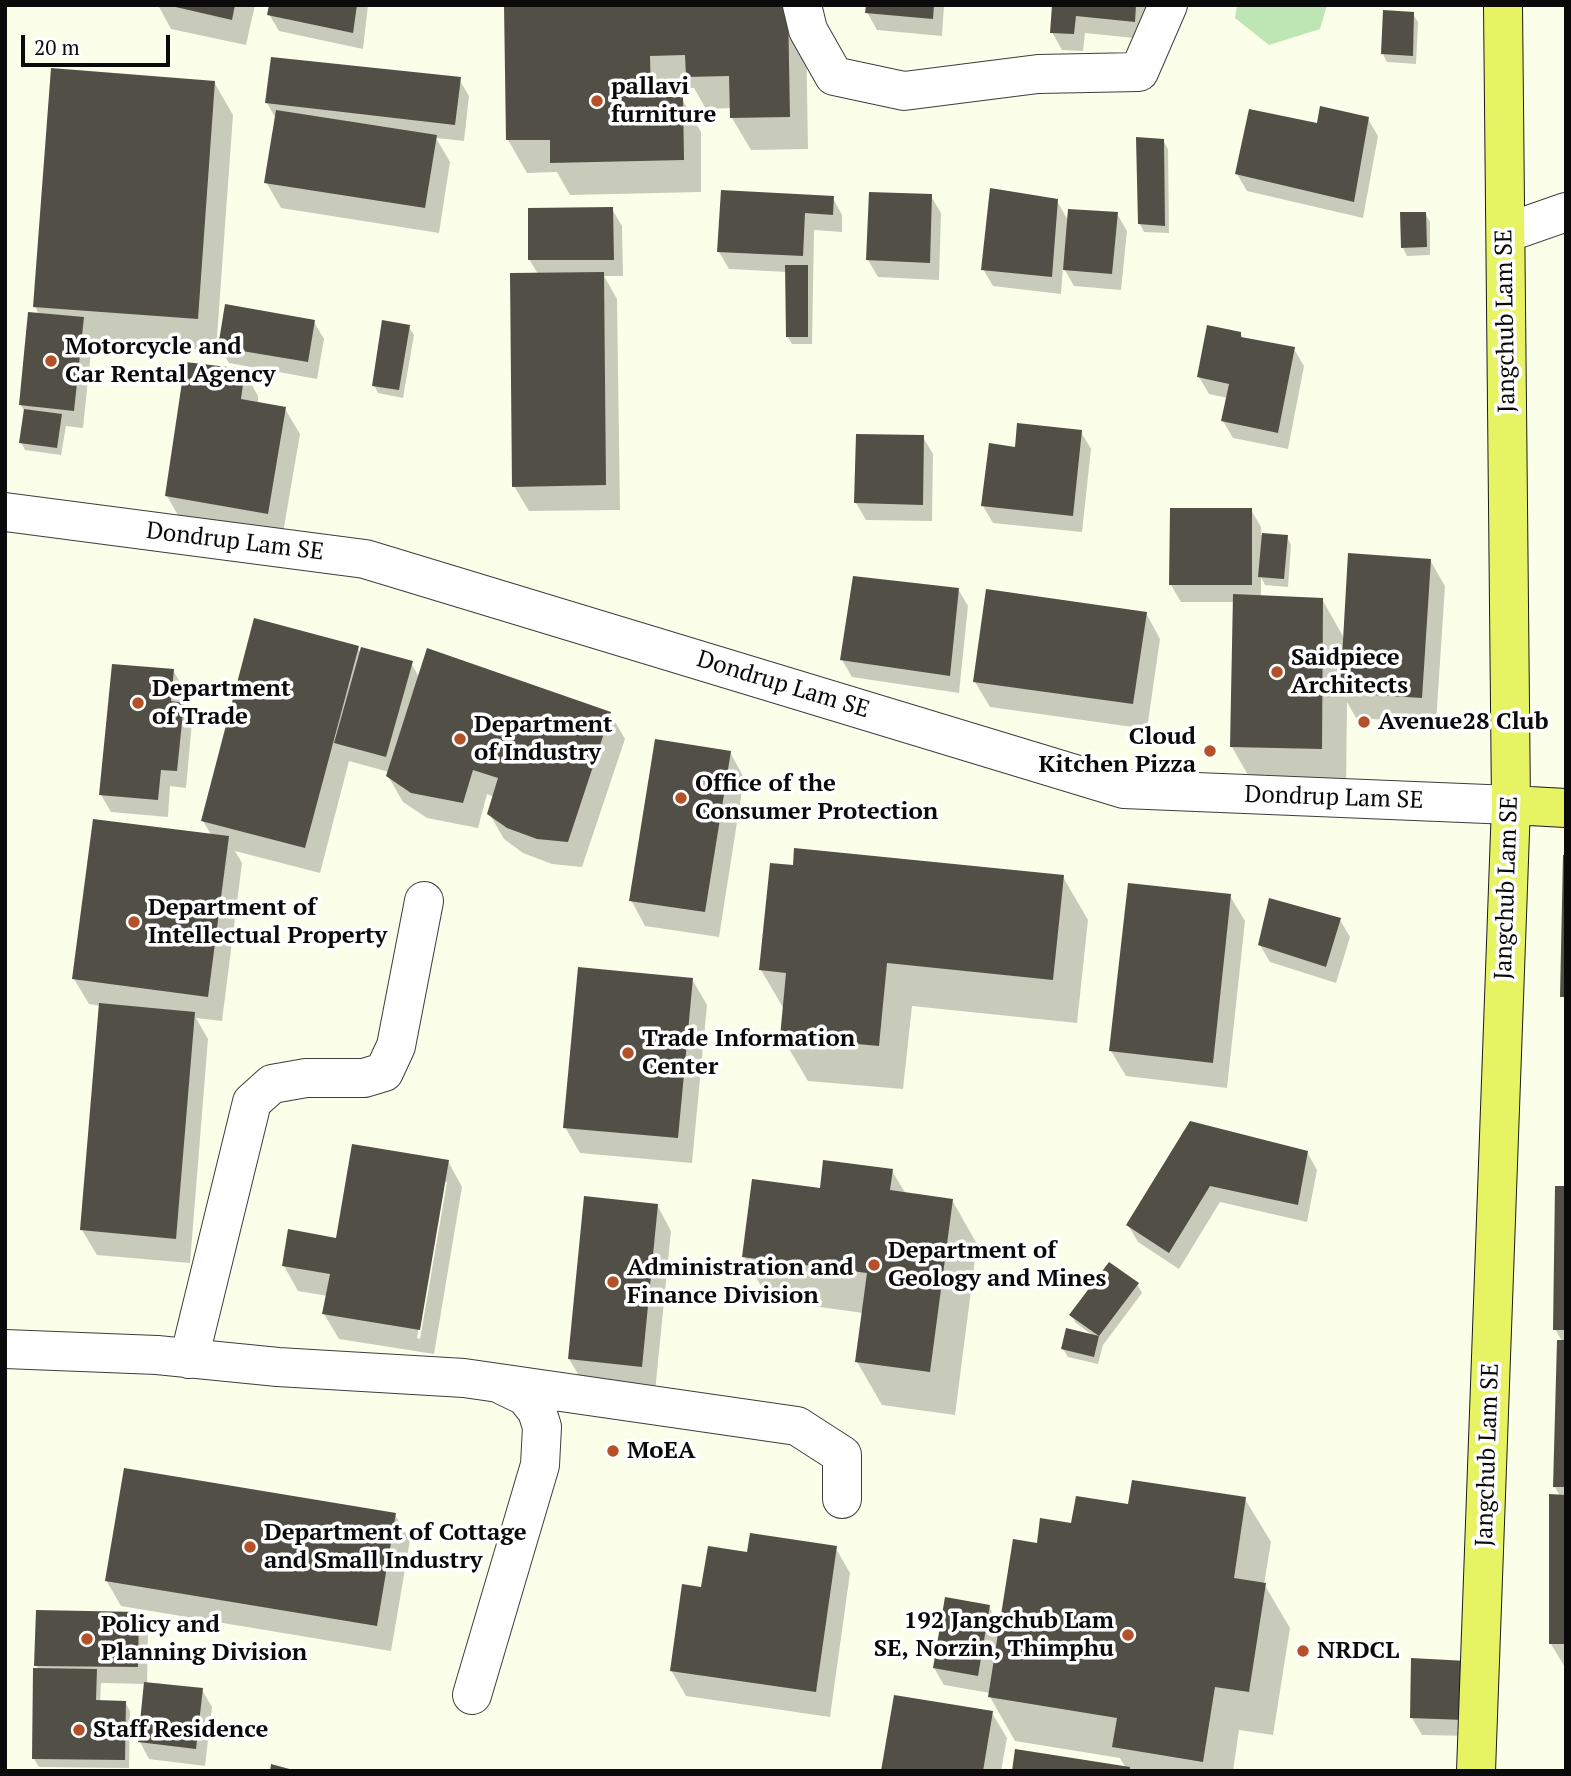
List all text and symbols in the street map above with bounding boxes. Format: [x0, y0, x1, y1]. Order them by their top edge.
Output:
scale bar [24, 21, 173, 65]
text: 20 m [34, 33, 80, 61]
place label: pallavi furniture [611, 73, 716, 129]
marker: pallavi furniture [589, 93, 605, 109]
street label: Jangchub Lam SE [1490, 229, 1522, 413]
place label: Motorcycle and Car Rental Agency [65, 333, 276, 389]
marker: Motorcycle and Car Rental Agency [43, 353, 59, 369]
street label: Dondrup Lam SE [144, 517, 326, 567]
place label: Saidpiece Architects [1291, 644, 1408, 700]
street label: Dondrup Lam SE [693, 645, 873, 725]
marker: Saidpiece Architects [1269, 664, 1285, 680]
place label: Department of Trade [152, 675, 291, 731]
marker: Department of Trade [130, 695, 146, 711]
place label: Avenue28 Club [1378, 708, 1549, 736]
place label: Department of Industry [474, 711, 613, 767]
marker: Avenue28 Club [1356, 714, 1372, 730]
place label: Cloud Kitchen Pizza [1039, 723, 1196, 779]
marker: Department of Industry [452, 731, 468, 747]
marker: Cloud Kitchen Pizza [1202, 743, 1218, 759]
place label: Office of the Consumer Protection [695, 770, 938, 826]
street label: Dondrup Lam SE [1244, 780, 1424, 816]
marker: Office of the Consumer Protection [673, 790, 689, 806]
street label: Jangchub Lam SE [1489, 796, 1525, 980]
place label: Department of Intellectual Property [148, 894, 387, 950]
marker: Department of Intellectual Property [126, 914, 142, 930]
place label: Trade Information Center [642, 1025, 855, 1081]
marker: Trade Information Center [620, 1045, 636, 1061]
place label: Department of Geology and Mines [888, 1237, 1106, 1293]
place label: Administration and Finance Division [627, 1254, 854, 1310]
marker: Department of Geology and Mines [866, 1257, 882, 1273]
marker: Administration and Finance Division [605, 1274, 621, 1290]
street label: Jangchub Lam SE [1470, 1363, 1506, 1547]
place label: MoEA [627, 1437, 696, 1465]
marker: MoEA [605, 1443, 621, 1459]
place label: Department of Cottage and Small Industry [264, 1519, 527, 1575]
marker: Department of Cottage and Small Industry [242, 1539, 258, 1555]
place label: 192 Jangchub Lam SE, Norzin, Thimphu [874, 1607, 1114, 1663]
place label: Policy and Planning Division [101, 1611, 307, 1667]
marker: 192 Jangchub Lam SE, Norzin, Thimphu [1120, 1627, 1136, 1643]
marker: Policy and Planning Division [79, 1631, 95, 1647]
place label: NRDCL [1317, 1637, 1399, 1665]
marker: NRDCL [1295, 1643, 1311, 1659]
place label: Staff Residence [93, 1716, 268, 1744]
marker: Staff Residence [71, 1722, 87, 1738]

